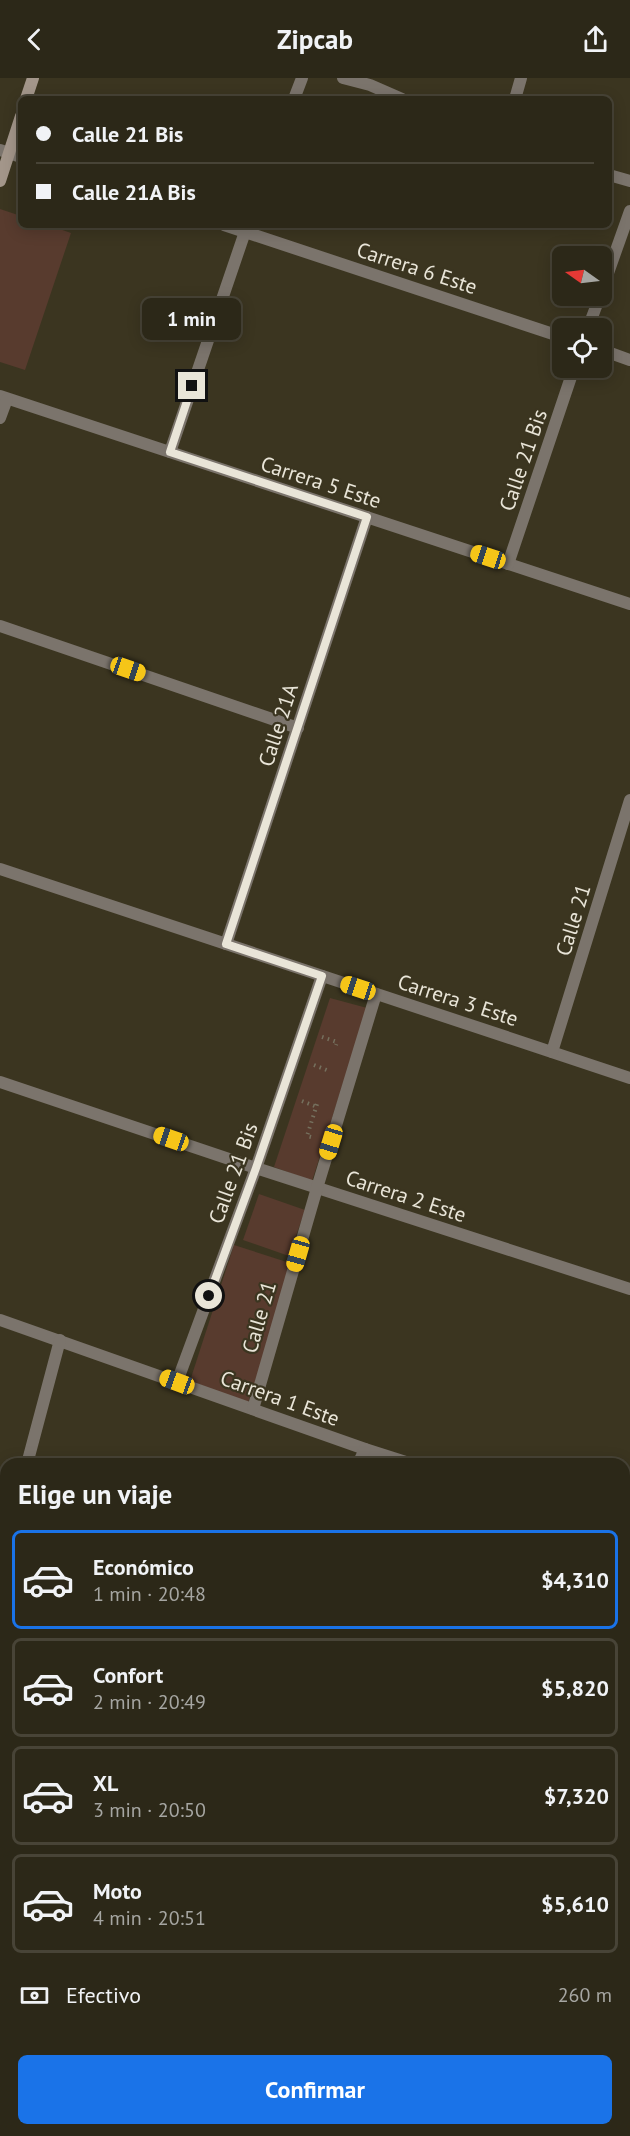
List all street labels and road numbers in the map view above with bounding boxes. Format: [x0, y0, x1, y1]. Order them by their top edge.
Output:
street label: Carrera 6 Este [353, 236, 481, 300]
street label: Calle 21 Bis [493, 406, 553, 514]
street label: Carrera 5 Este [257, 450, 385, 514]
street label: Calle 21A [252, 679, 304, 770]
street label: Calle 21 [549, 881, 597, 959]
street label: Carrera 3 Este [394, 968, 522, 1032]
street label: Calle 21 Bis [202, 1119, 264, 1227]
street label: Carrera 2 Este [342, 1164, 470, 1228]
street label: Calle 21 [236, 1278, 282, 1356]
street label: Carrera 1 Este [217, 1364, 343, 1432]

